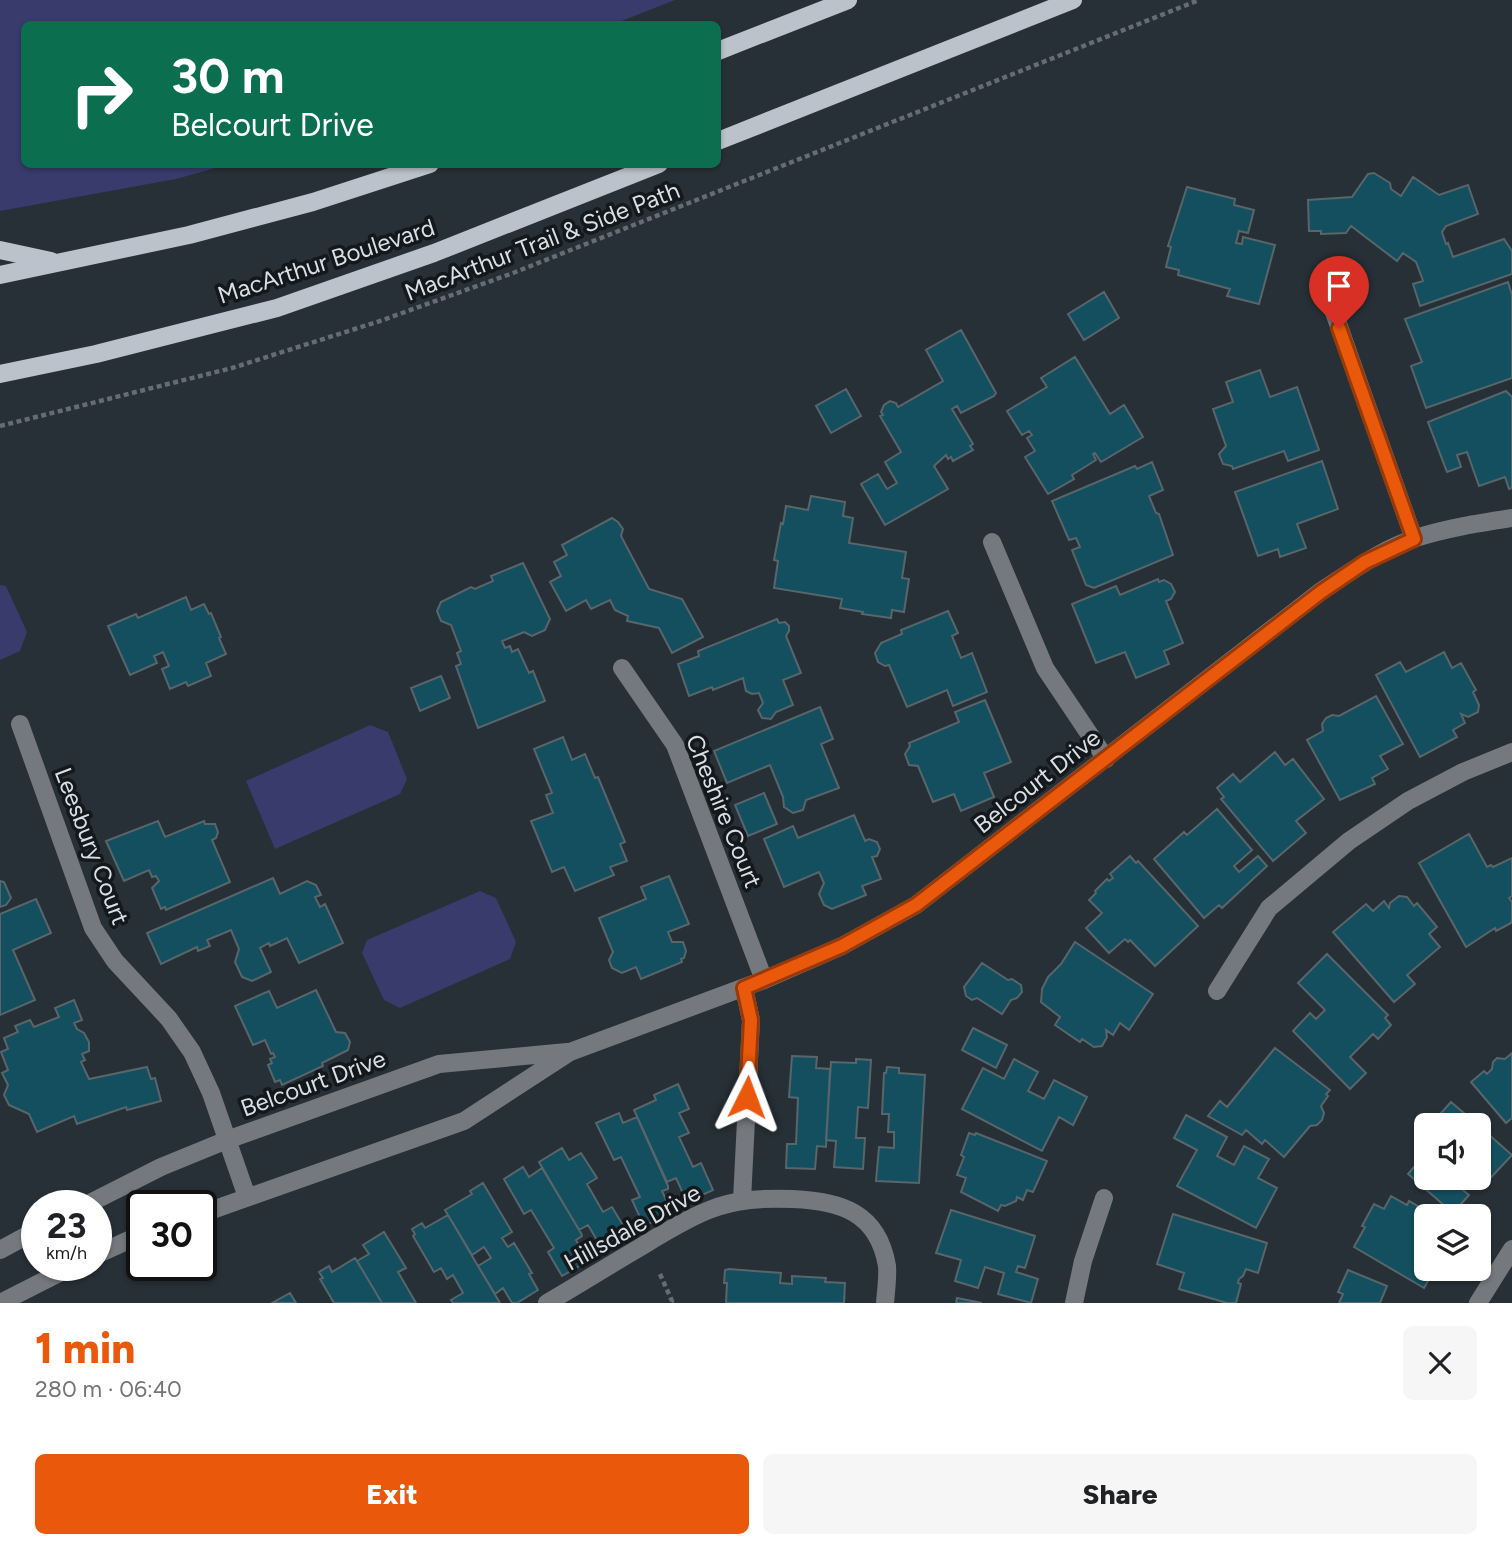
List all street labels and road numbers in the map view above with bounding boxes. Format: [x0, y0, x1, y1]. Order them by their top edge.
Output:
street label: MacArthur Trail & Side Path [400, 175, 684, 307]
street label: MacArthur Boulevard [214, 212, 438, 310]
street label: Belcourt Drive [968, 723, 1106, 839]
street label: Cheshire Court [680, 730, 768, 892]
street label: Leesbury Court [49, 763, 135, 929]
street label: Belcourt Drive [237, 1043, 389, 1123]
street label: Hillsdale Drive [559, 1178, 705, 1276]

